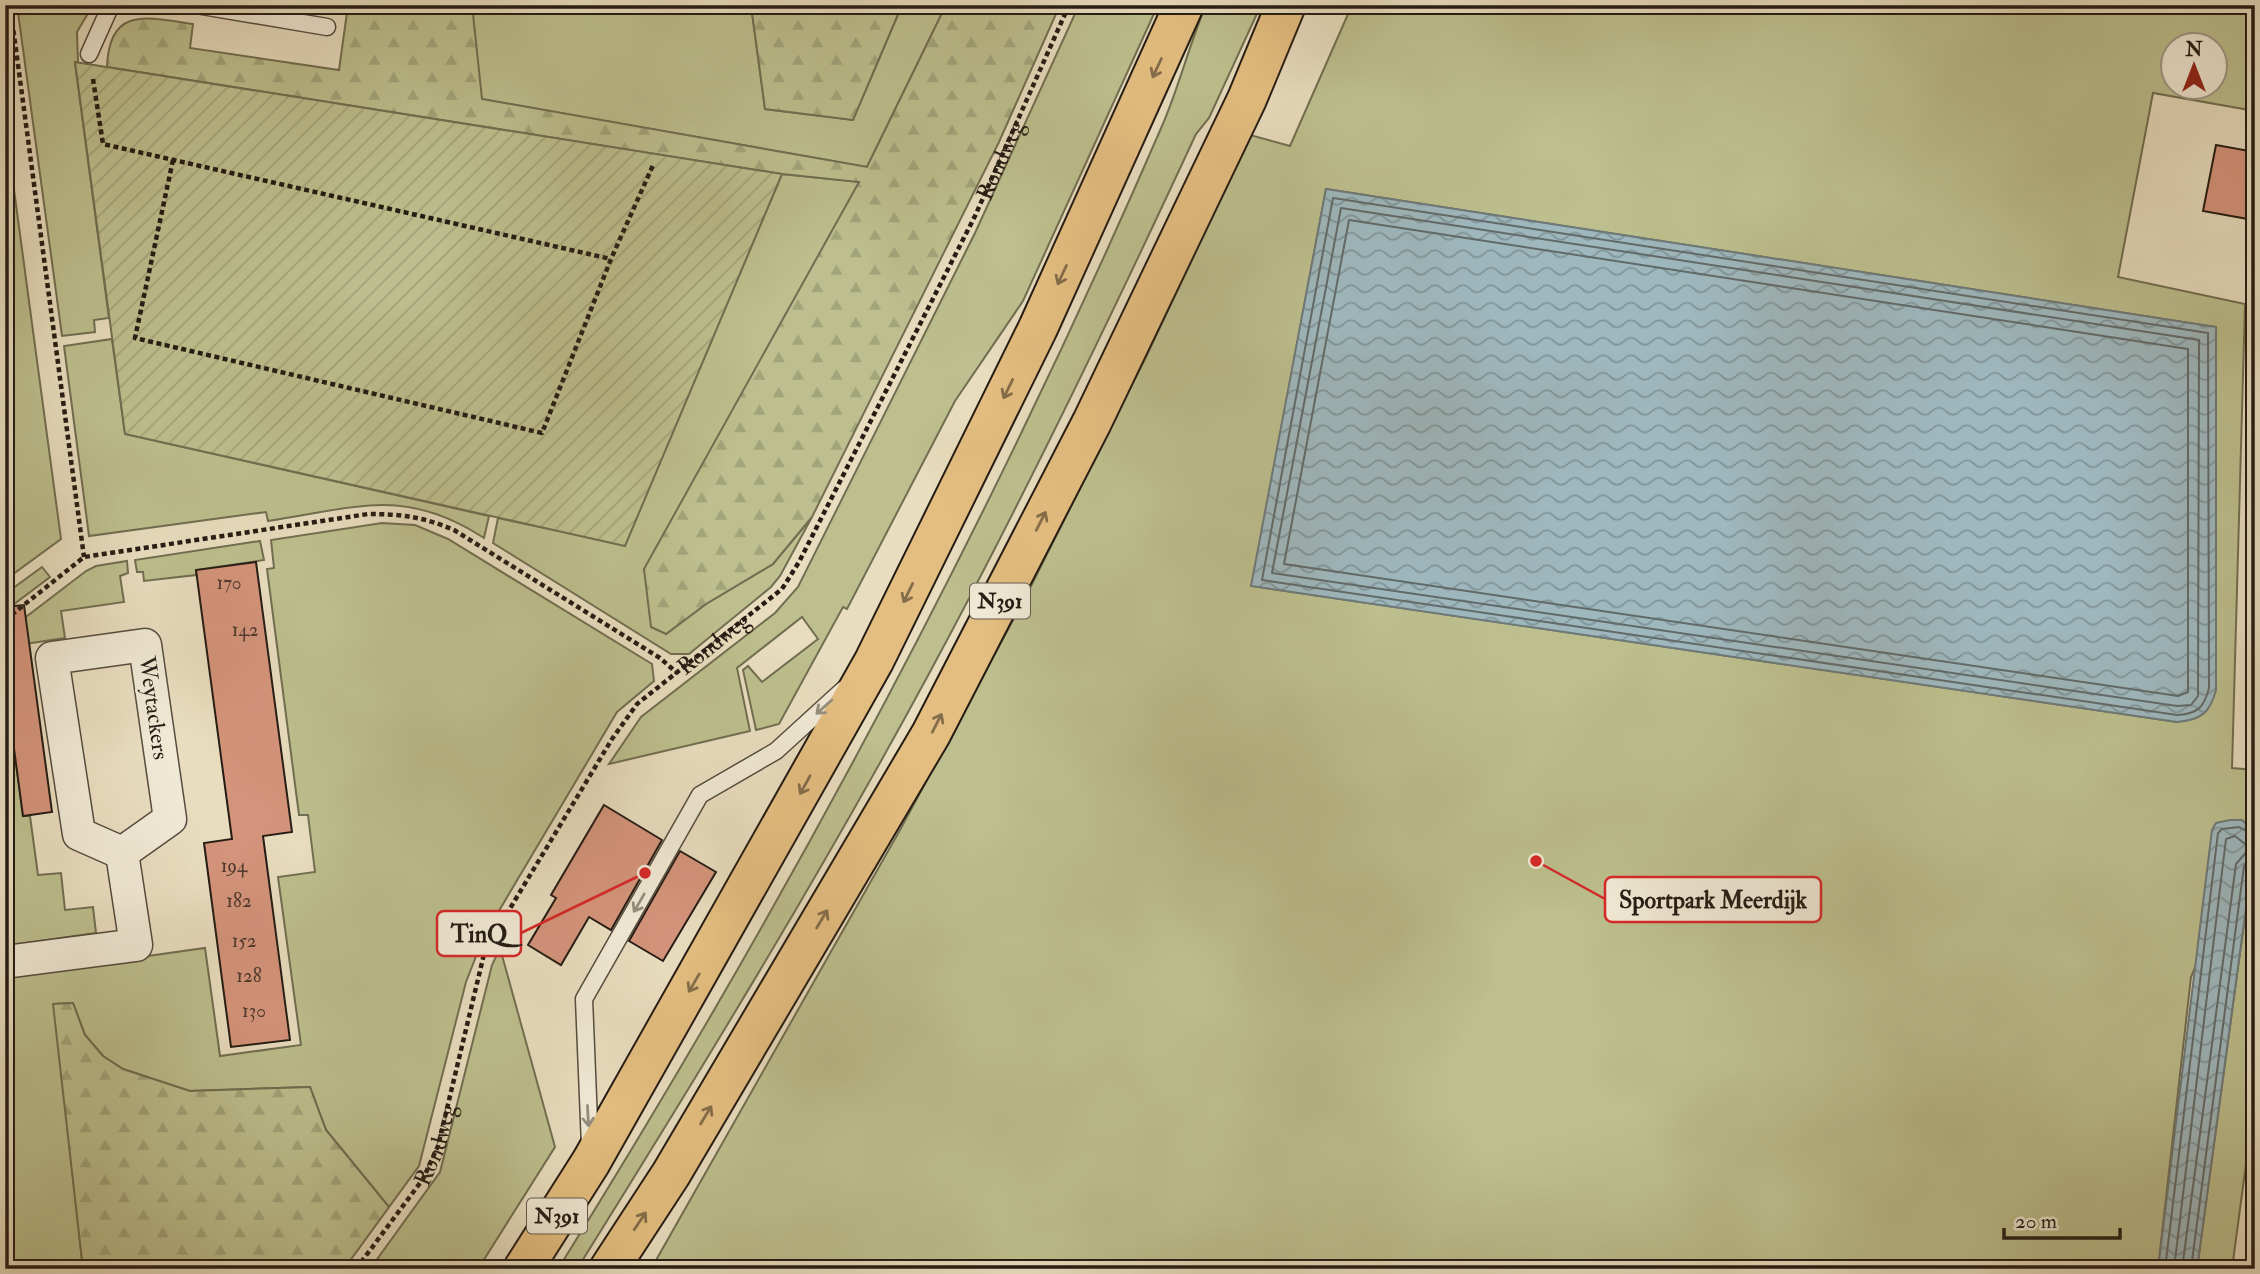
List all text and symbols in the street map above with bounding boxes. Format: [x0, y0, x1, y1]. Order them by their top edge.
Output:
north arrow [2158, 32, 2228, 102]
text: N [2184, 38, 2203, 62]
one-way arrow [1150, 57, 1163, 78]
street label: Rondweg [969, 114, 1031, 205]
one-way arrow [1055, 264, 1068, 285]
one-way arrow [1001, 378, 1014, 399]
one-way arrow [1035, 511, 1048, 532]
house number: 170 [216, 571, 242, 595]
one-way arrow [900, 582, 914, 603]
road number: N391 [970, 584, 1030, 618]
street label: Rondweg [671, 605, 757, 681]
house number: 142 [232, 618, 258, 642]
street label: Weytackers [132, 654, 176, 762]
one-way arrow [816, 699, 833, 716]
one-way arrow [930, 713, 944, 734]
one-way arrow [798, 775, 812, 795]
house number: 194 [221, 854, 248, 878]
callout: Sportpark Meerdijk [1605, 877, 1821, 922]
text: Sportpark Meerdijk [1619, 885, 1807, 916]
house number: 182 [226, 889, 252, 913]
one-way arrow [632, 892, 646, 912]
one-way arrow [815, 910, 829, 930]
callout: TinQ [437, 911, 521, 956]
text: TinQ [450, 919, 523, 950]
house number: 152 [232, 929, 256, 953]
house number: 128 [236, 964, 262, 988]
one-way arrow [687, 973, 701, 993]
house number: 130 [242, 999, 266, 1023]
street label: Rondweg [407, 1100, 462, 1190]
one-way arrow [582, 1104, 595, 1127]
one-way arrow [699, 1106, 713, 1126]
scale bar [2004, 1197, 2120, 1241]
road number: N391 [527, 1198, 587, 1234]
text: 20 m [2015, 1208, 2057, 1235]
one-way arrow [633, 1212, 647, 1232]

